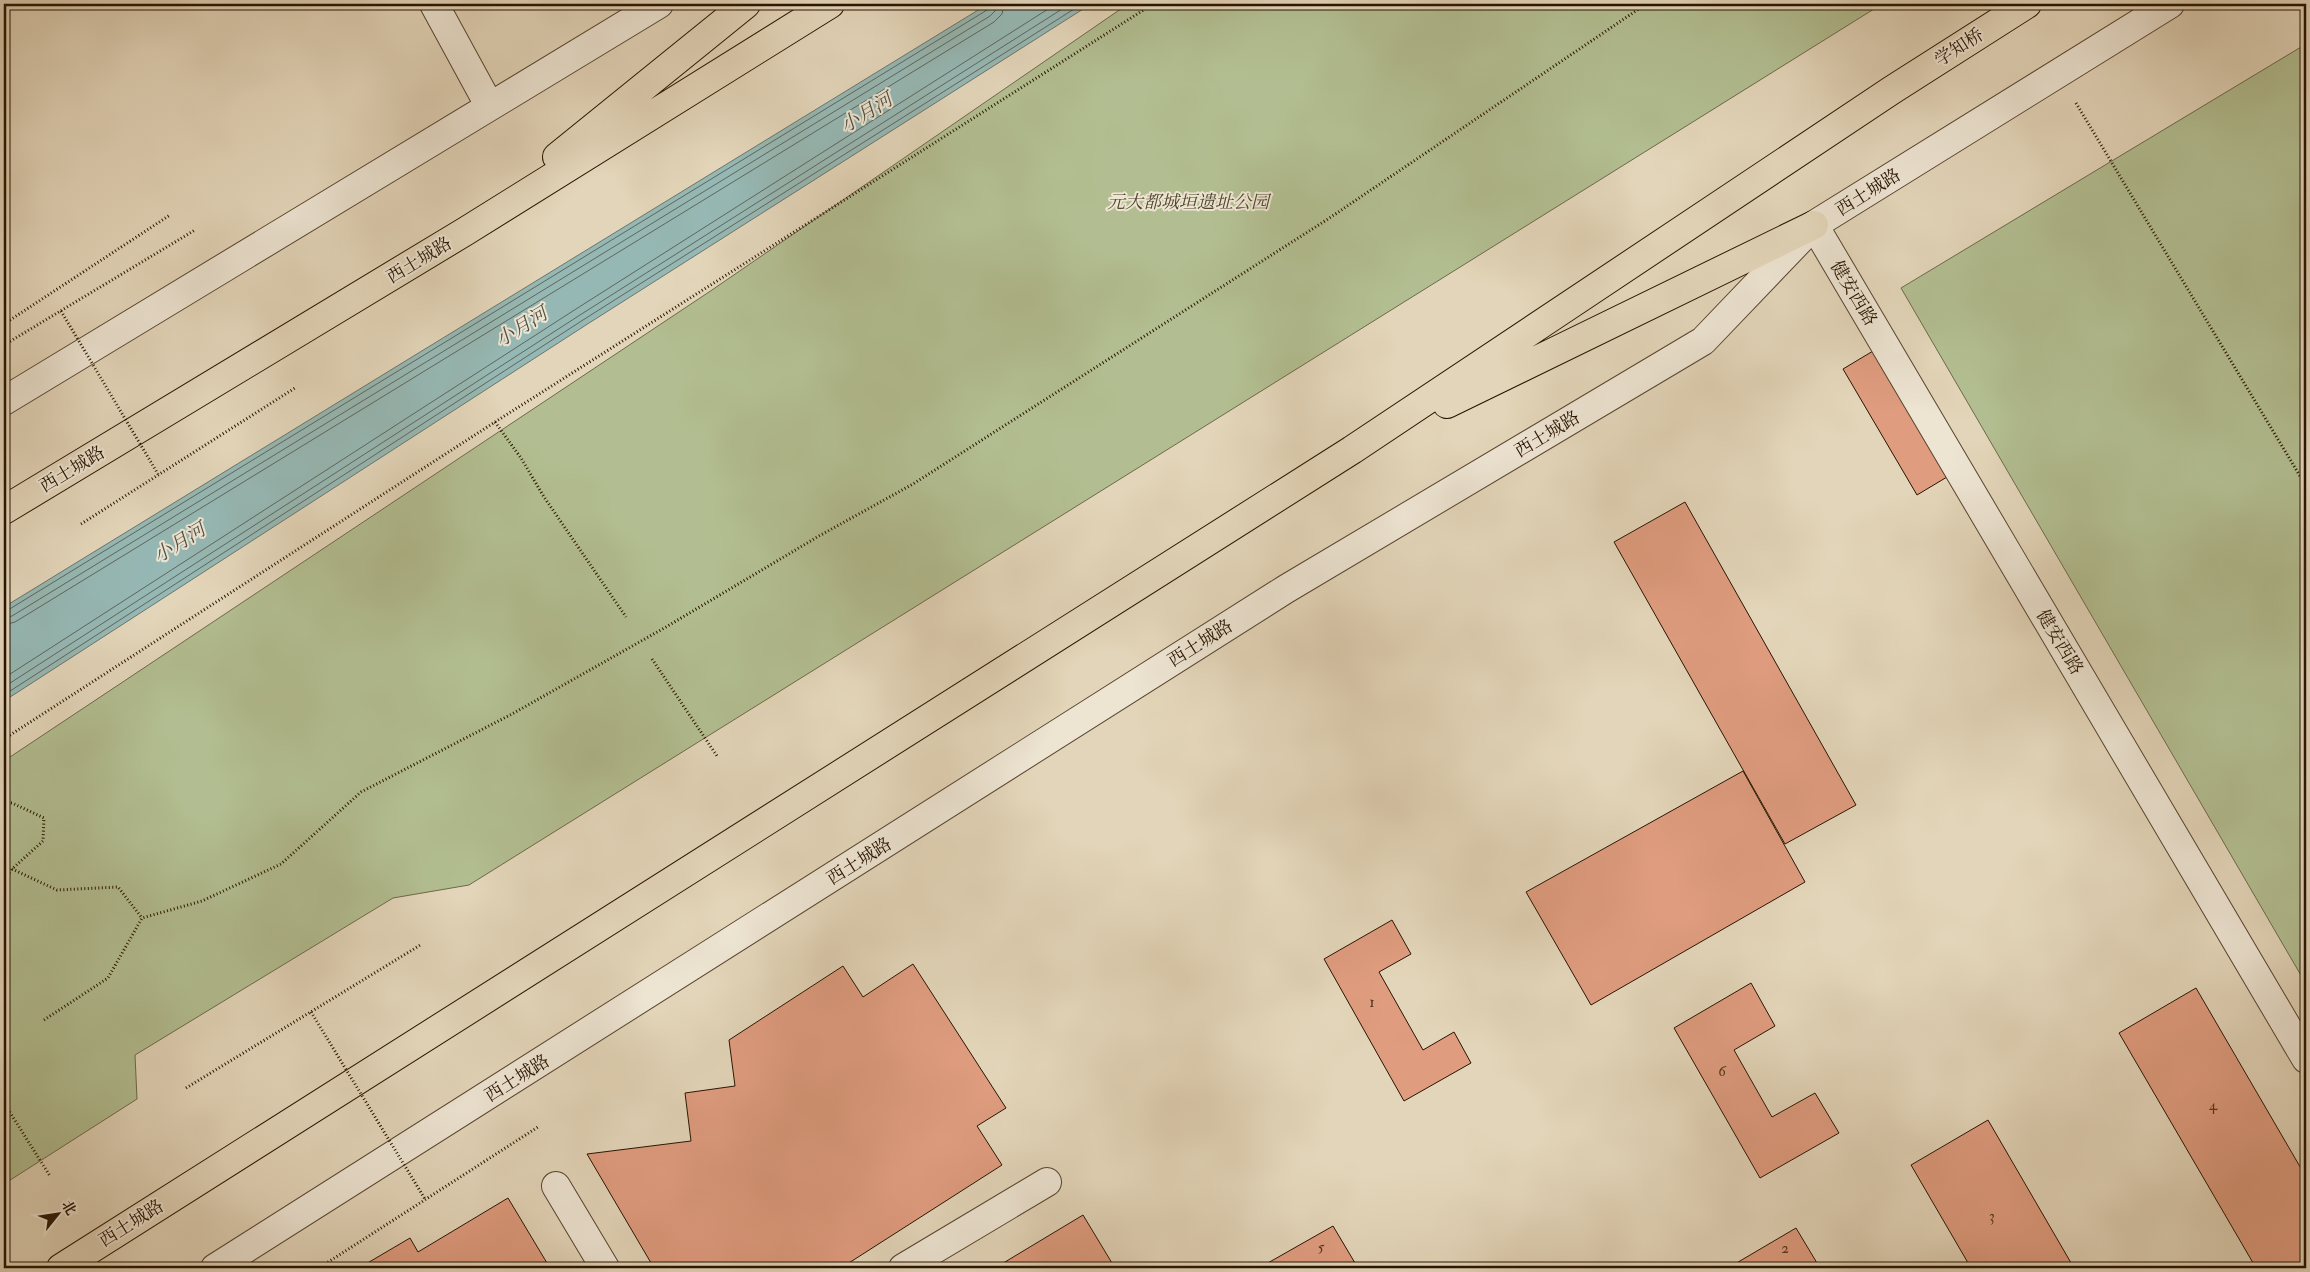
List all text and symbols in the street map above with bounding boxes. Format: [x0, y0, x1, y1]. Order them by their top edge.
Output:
street label: 学知桥 [1930, 23, 1988, 72]
water label: 小月河 [836, 86, 900, 138]
street label: 西土城路 [1832, 164, 1905, 221]
park label: 元大都城垣遗址公园 [1107, 191, 1272, 214]
street label: 西土城路 [382, 232, 456, 289]
street label: 健安西路 [1825, 256, 1882, 330]
water label: 小月河 [491, 300, 555, 352]
street label: 西土城路 [1510, 406, 1584, 463]
street label: 西土城路 [35, 441, 109, 498]
water label: 小月河 [149, 516, 213, 568]
street label: 健安西路 [2031, 605, 2088, 679]
street label: 西土城路 [1164, 615, 1237, 672]
street label: 西土城路 [823, 833, 896, 890]
house number: 1 [1369, 993, 1375, 1012]
street label: 西土城路 [481, 1050, 554, 1107]
house number: 6 [1718, 1062, 1727, 1081]
house number: 4 [2209, 1096, 2218, 1115]
north arrow [32, 1190, 82, 1240]
street label: 西土城路 [95, 1195, 168, 1252]
text: 北 [58, 1197, 80, 1218]
house number: 3 [1989, 1207, 1995, 1226]
house number: 5 [1318, 1238, 1325, 1257]
house number: 2 [1781, 1239, 1789, 1258]

